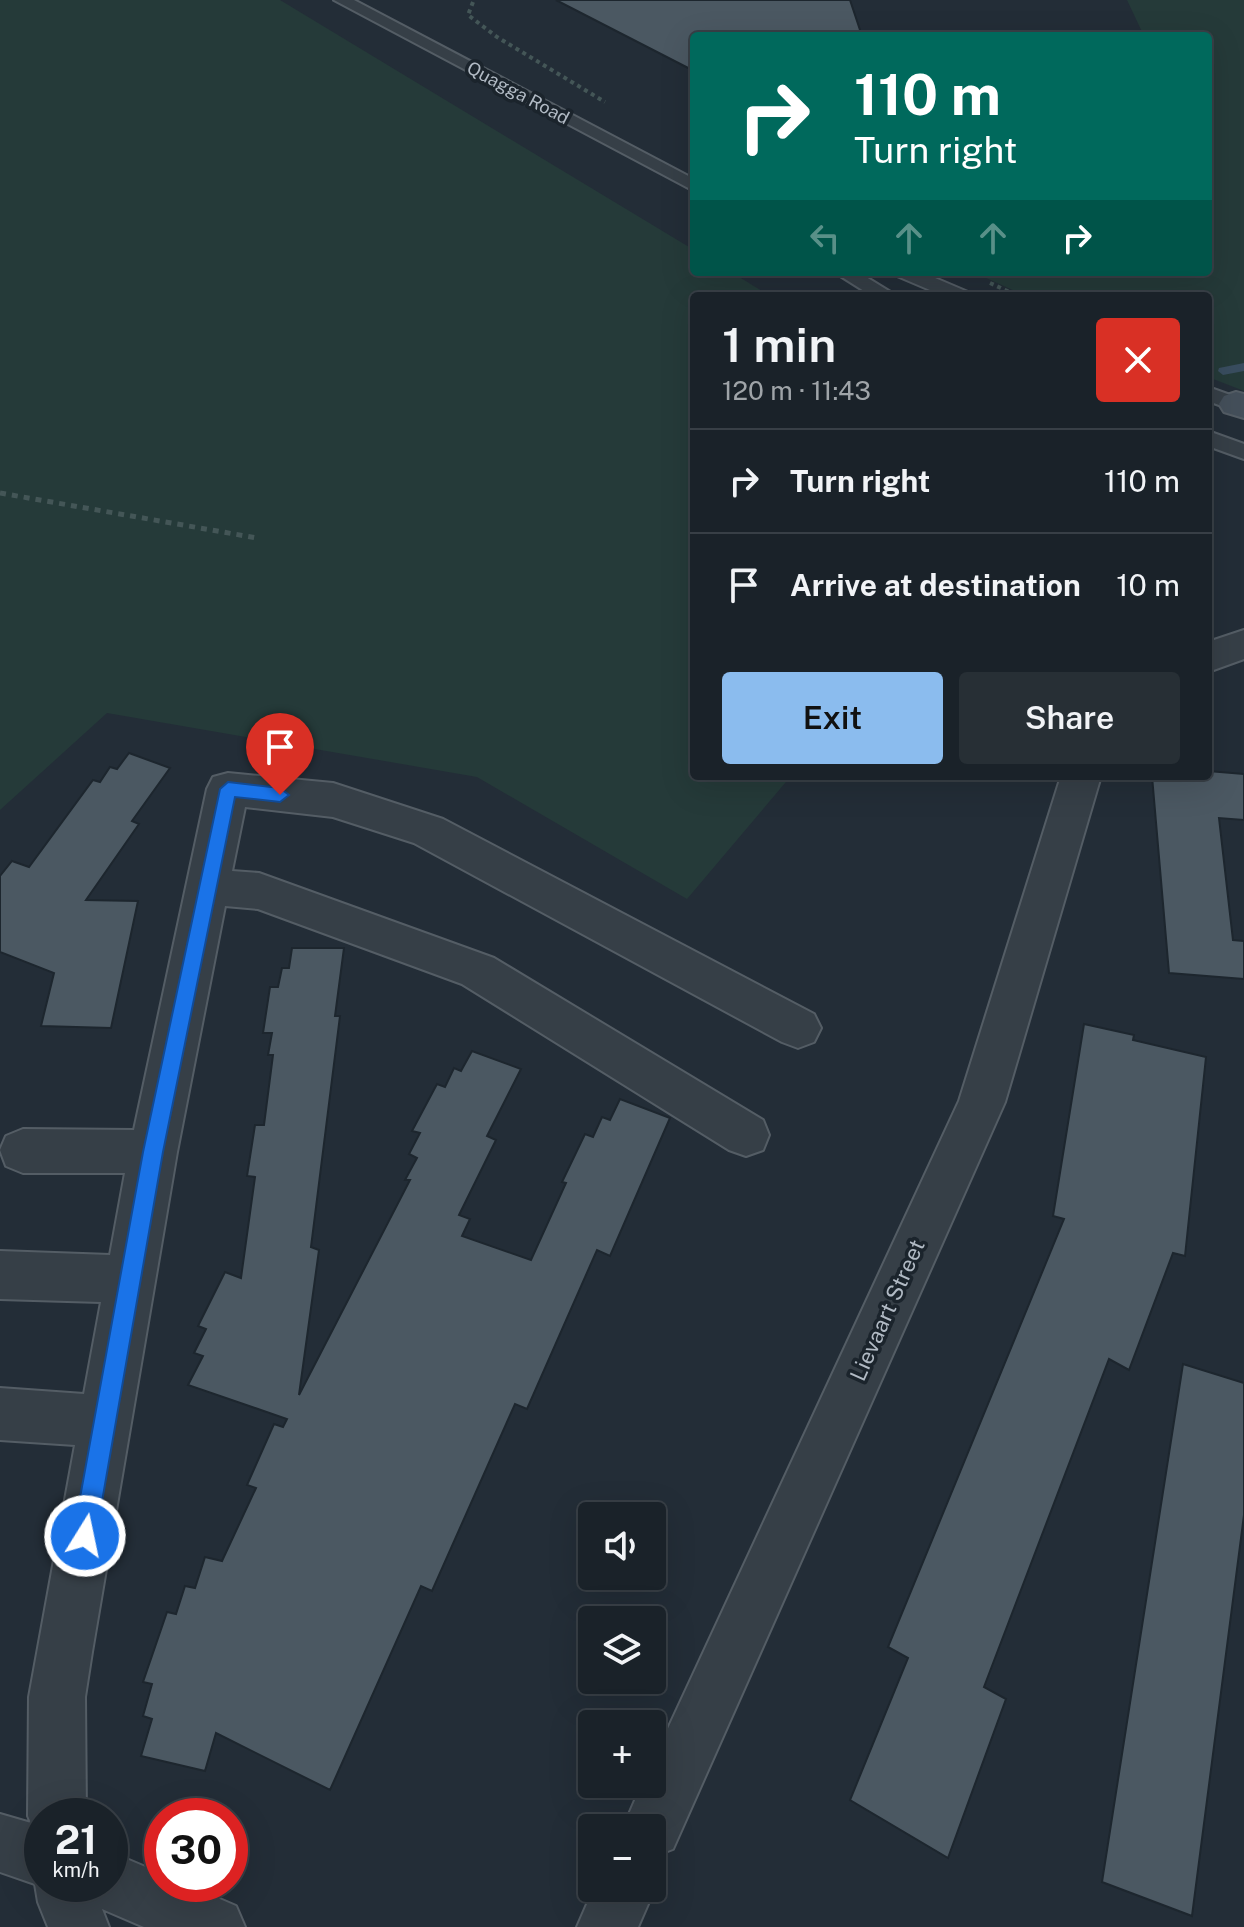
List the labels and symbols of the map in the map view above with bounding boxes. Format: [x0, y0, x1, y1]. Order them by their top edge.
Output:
street label: Quagga Road [464, 57, 573, 128]
pin [246, 713, 314, 795]
street label: Lievaart Street [844, 1235, 930, 1385]
position arrow [43, 1494, 127, 1578]
speed limit sign: 30 [144, 1798, 248, 1902]

